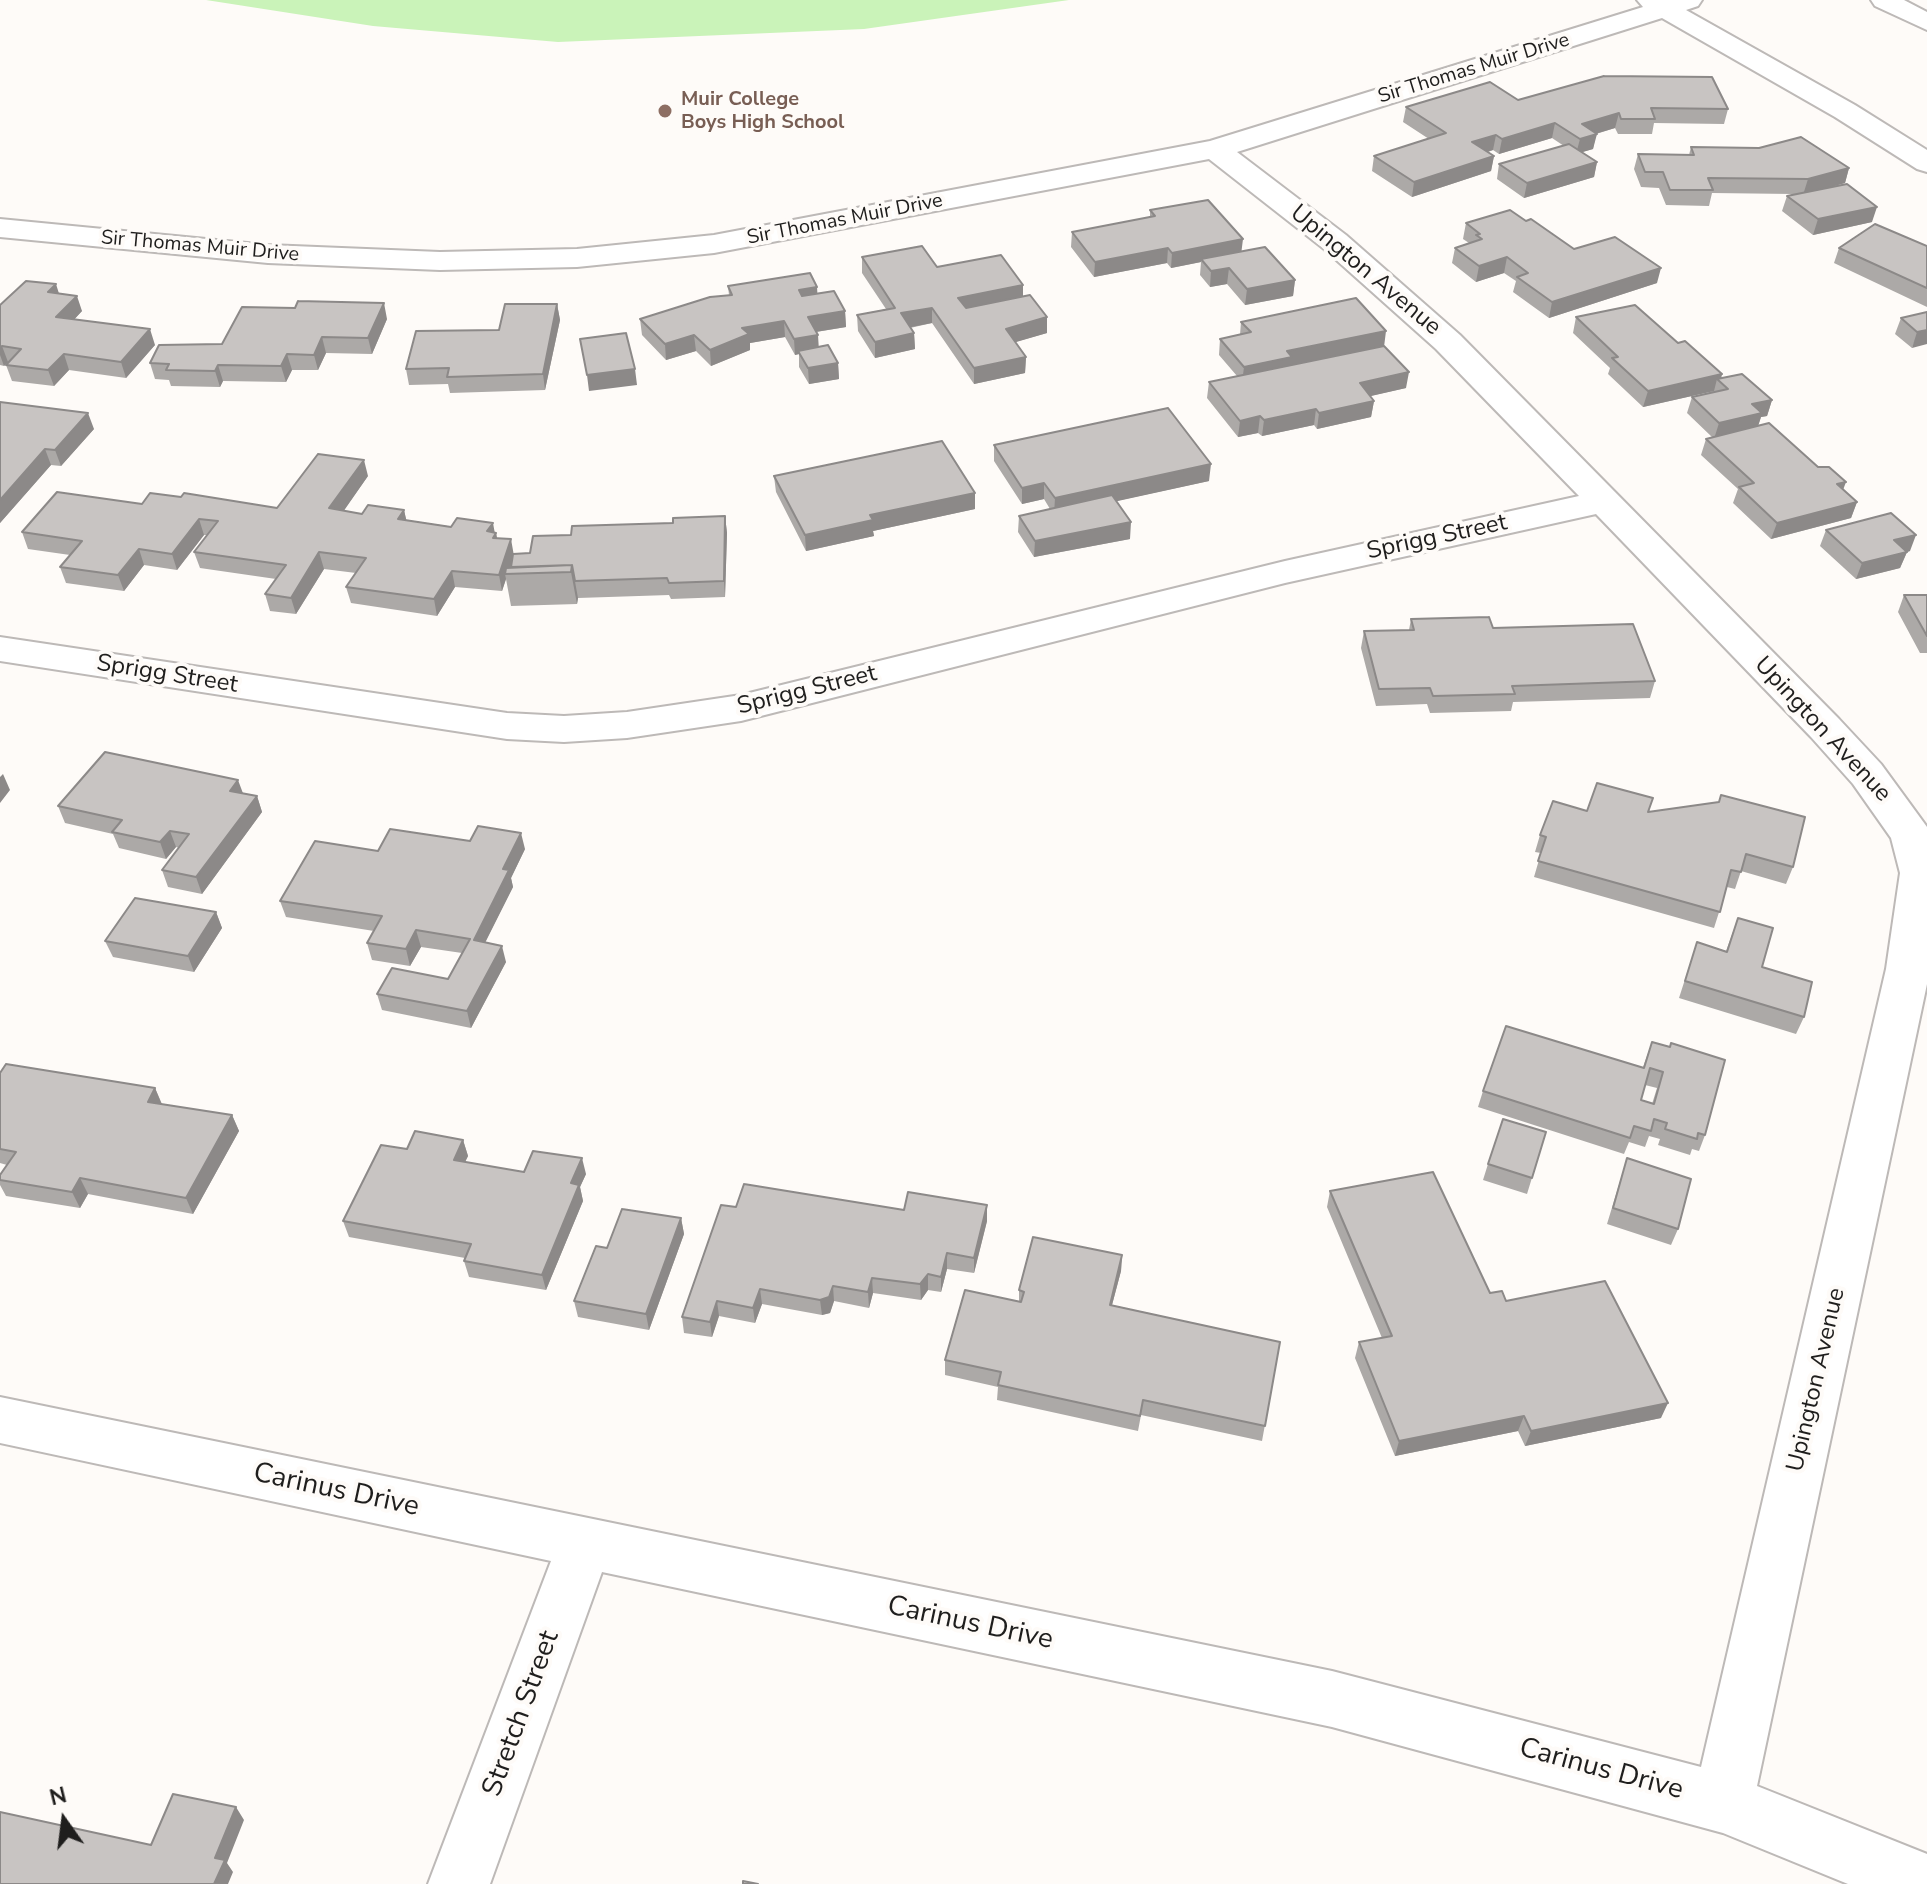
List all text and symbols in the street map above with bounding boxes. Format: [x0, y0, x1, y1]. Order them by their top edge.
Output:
street label: Sir Thomas Muir Drive [1375, 28, 1573, 110]
place label: Muir College Boys High School [681, 88, 844, 135]
marker: Muir College Boys High School [656, 102, 674, 120]
street label: Sir Thomas Muir Drive [745, 189, 945, 251]
street label: Upington Avenue [1284, 200, 1446, 342]
street label: Sir Thomas Muir Drive [100, 226, 300, 268]
street label: Sprigg Street [1364, 509, 1510, 567]
street label: Sprigg Street [94, 650, 240, 700]
street label: Upington Avenue [1747, 651, 1897, 809]
street label: Sprigg Street [734, 660, 880, 722]
street label: Upington Avenue [1782, 1285, 1852, 1475]
street label: Carinus Drive [250, 1457, 422, 1525]
street label: Carinus Drive [884, 1590, 1056, 1658]
street label: Stretch Street [476, 1627, 568, 1801]
street label: Carinus Drive [1515, 1732, 1687, 1808]
north arrow [24, 1780, 104, 1860]
text: N [47, 1780, 70, 1813]

